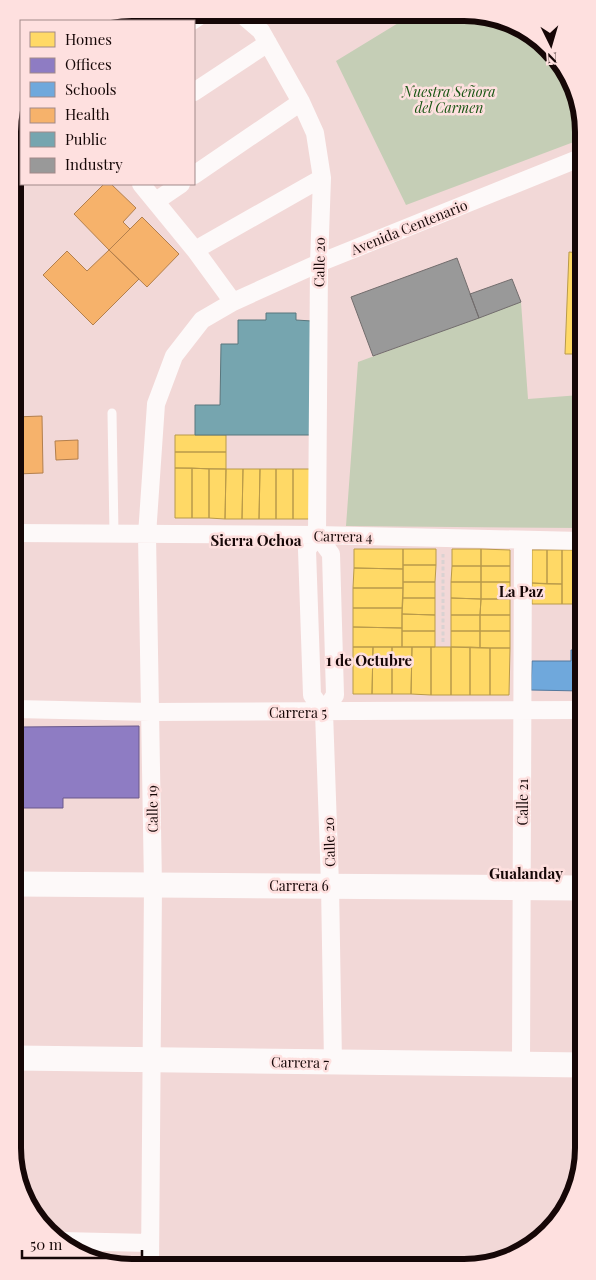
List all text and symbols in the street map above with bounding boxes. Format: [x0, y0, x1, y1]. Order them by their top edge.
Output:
legend [20, 20, 195, 185]
north arrow [526, 20, 576, 70]
text: Homes [65, 29, 112, 49]
text: N [546, 49, 558, 68]
text: Offices [65, 54, 112, 74]
text: Schools [65, 79, 117, 99]
park label: Nuestra Señora del Carmen [400, 82, 496, 117]
text: Health [65, 104, 110, 124]
text: Public [65, 129, 107, 149]
text: Industry [65, 154, 123, 174]
street label: Avenida Centenario [347, 195, 470, 259]
street label: Calle 20 [309, 237, 329, 287]
street label: Carrera 4 [313, 526, 373, 546]
district label: Sierra Ochoa [211, 530, 302, 550]
district label: La Paz [499, 581, 543, 601]
district label: 1 de Octubre [326, 650, 412, 670]
street label: Carrera 5 [269, 703, 327, 722]
street label: Calle 21 [513, 779, 532, 825]
street label: Calle 19 [142, 785, 162, 833]
street label: Calle 20 [319, 817, 339, 867]
district label: Gualanday [489, 863, 563, 883]
street label: Carrera 6 [269, 876, 329, 895]
street label: Carrera 7 [271, 1052, 330, 1072]
scale bar [22, 1228, 142, 1260]
text: 50 m [30, 1234, 63, 1254]

